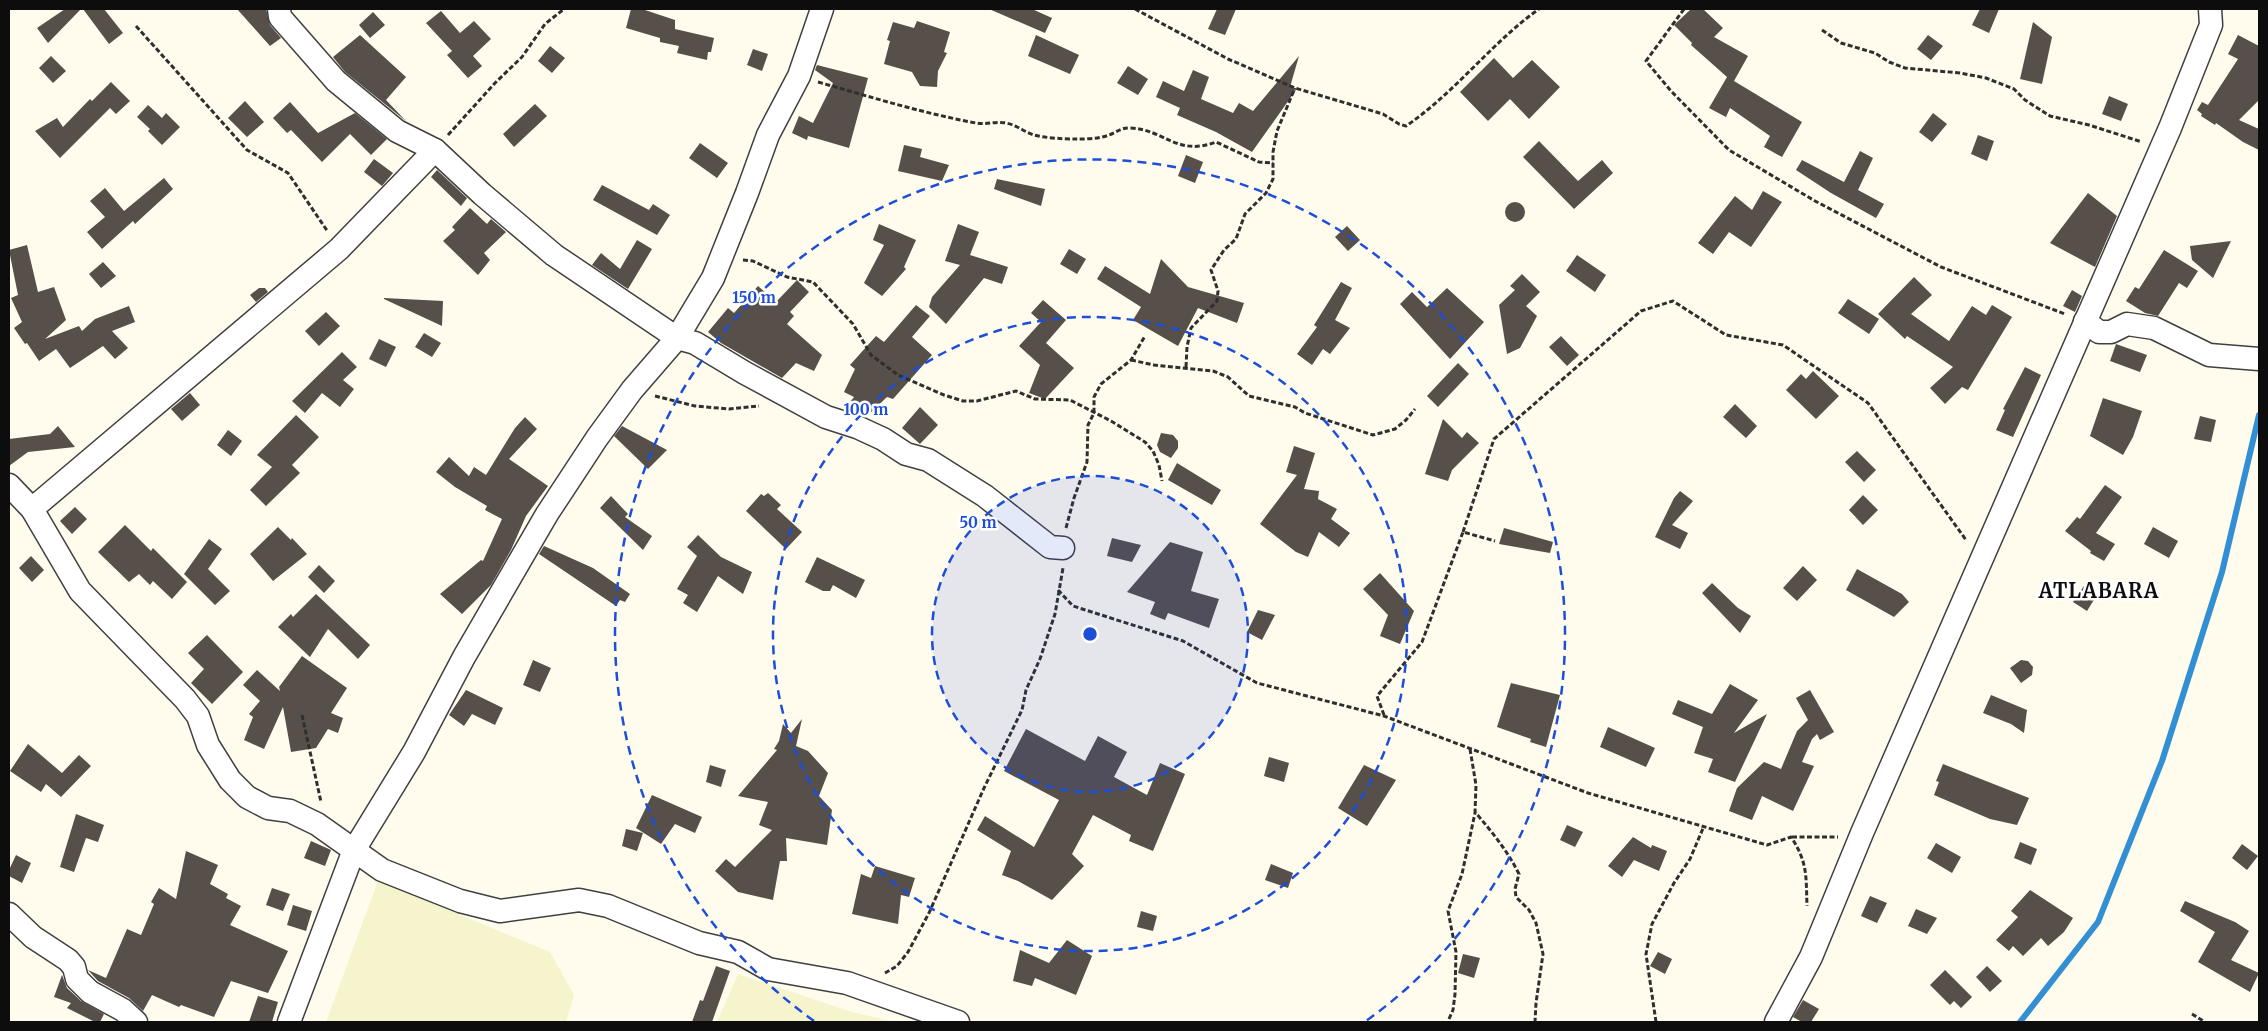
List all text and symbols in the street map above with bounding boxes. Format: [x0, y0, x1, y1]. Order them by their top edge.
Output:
text: 150 m [732, 288, 776, 307]
text: 100 m [844, 400, 888, 419]
text: 50 m [959, 513, 997, 532]
district label: ATLABARA [2038, 578, 2159, 603]
centre of rings [1081, 625, 1099, 643]

